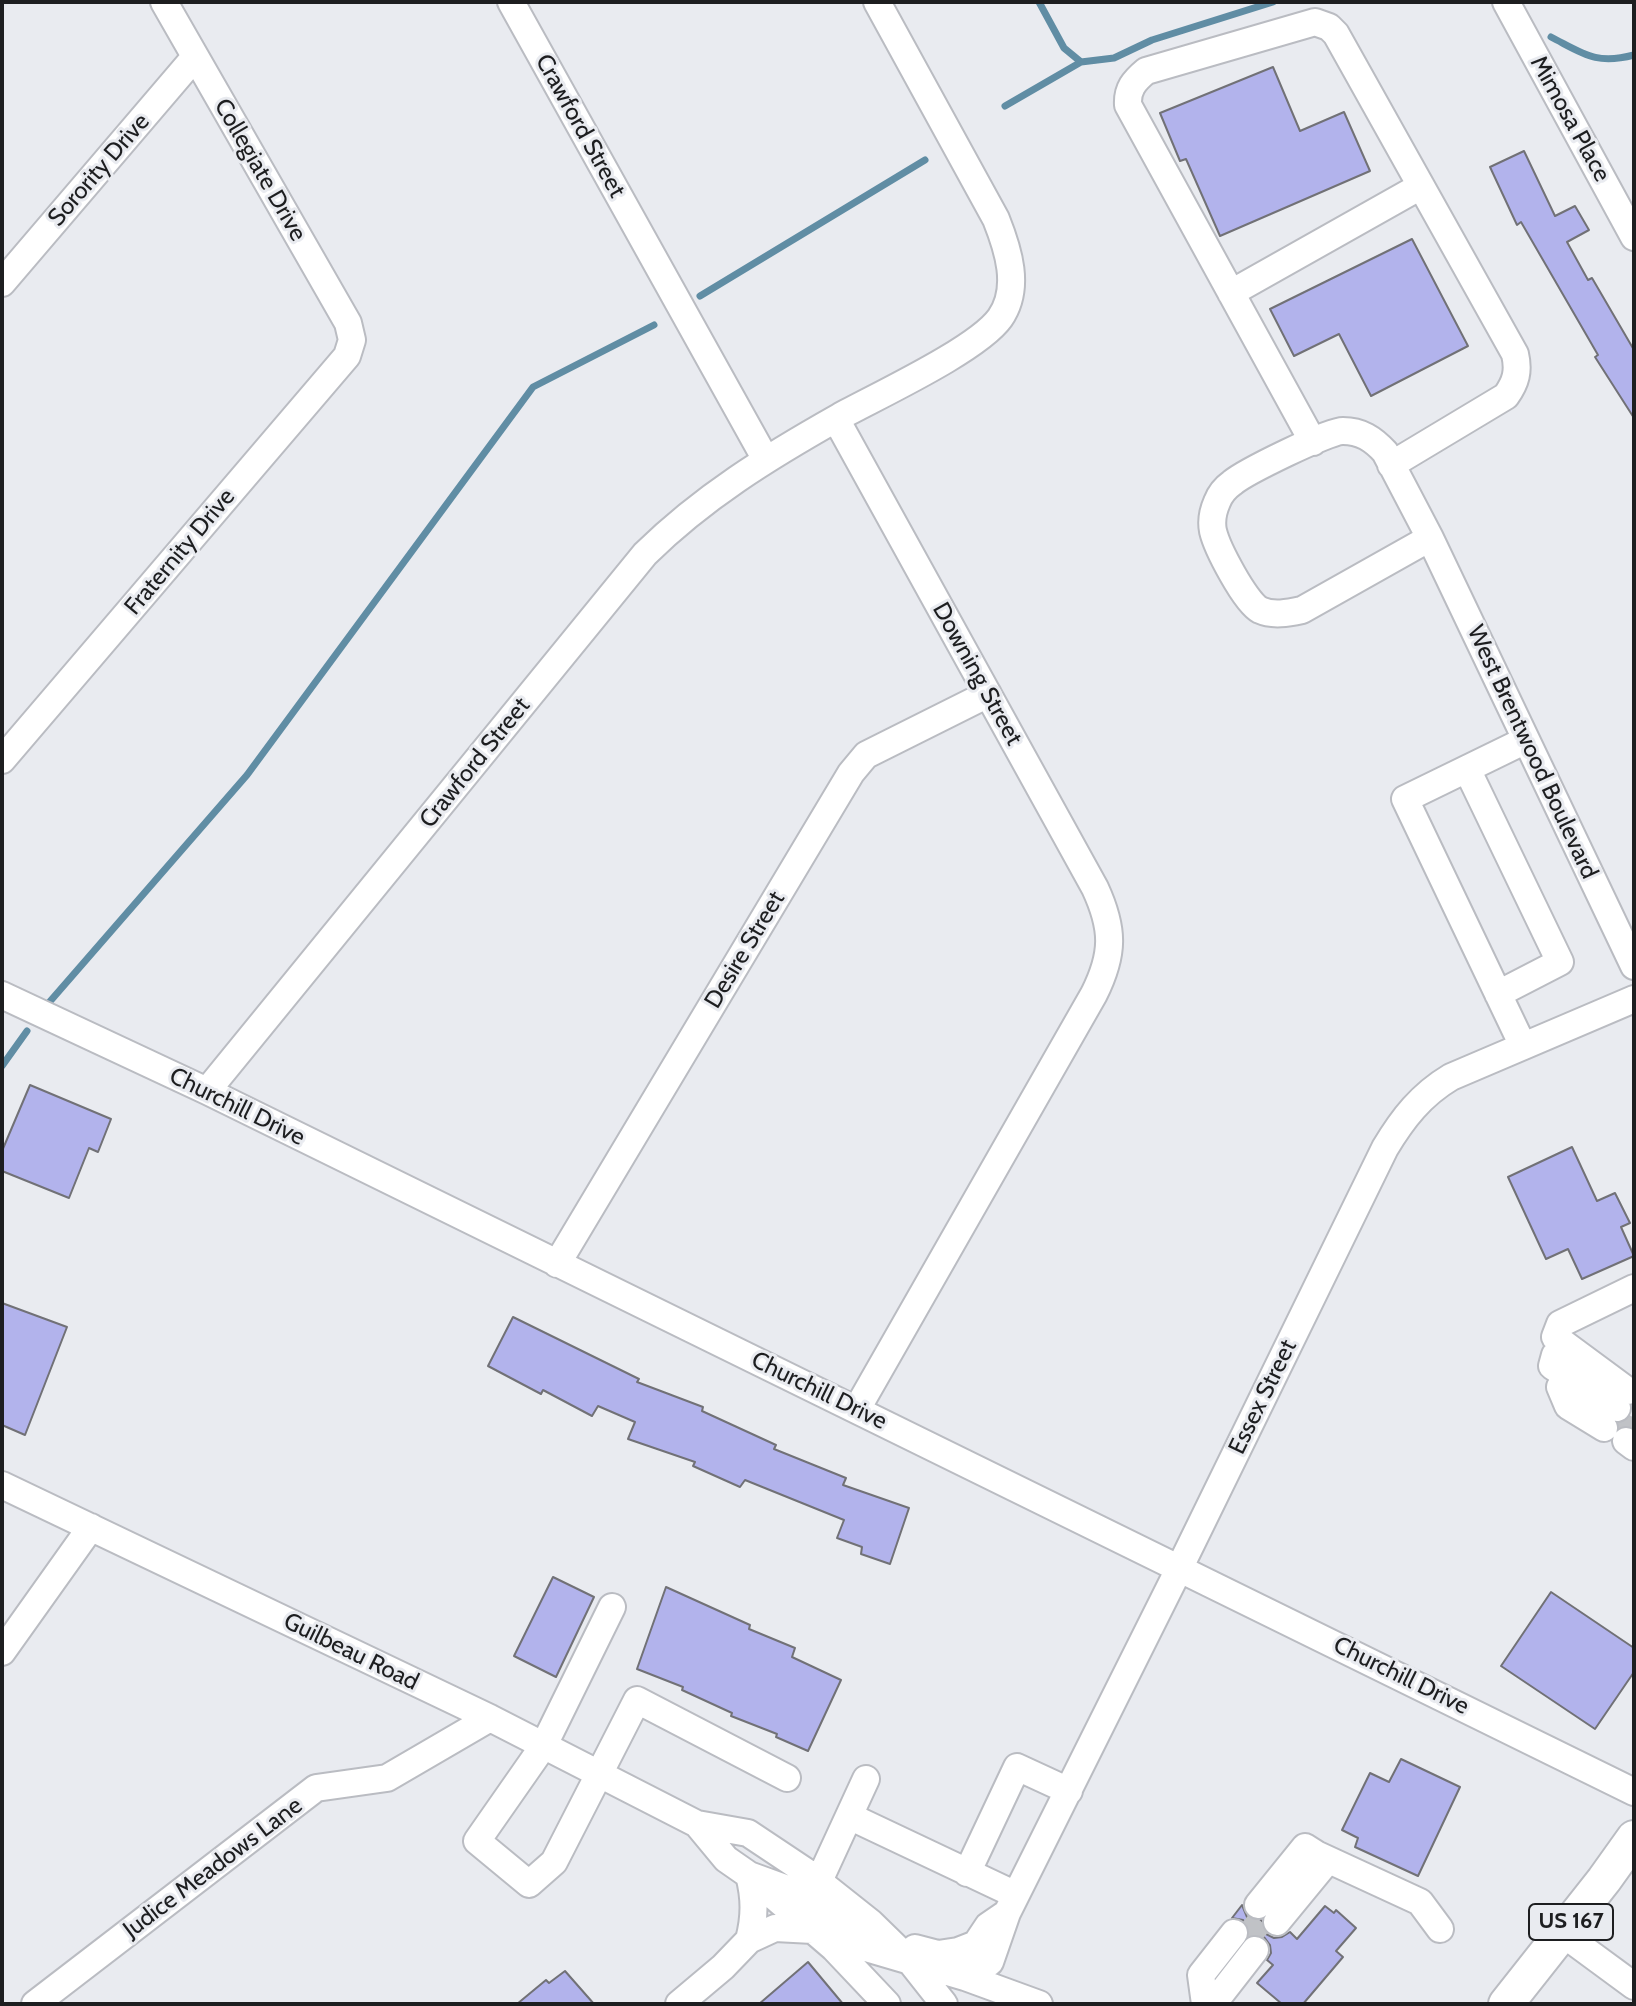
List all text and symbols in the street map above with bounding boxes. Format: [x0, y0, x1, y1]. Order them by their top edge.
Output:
street label: Crawford Street [529, 49, 631, 203]
street label: Mimosa Place [1524, 51, 1616, 187]
street label: Collegiate Drive [208, 94, 312, 246]
street label: Sorority Drive [42, 108, 156, 232]
street label: Fraternity Drive [119, 483, 241, 621]
street label: Downing Street [926, 598, 1028, 750]
street label: West Brentwood Boulevard [1461, 621, 1603, 883]
street label: Crawford Street [414, 692, 536, 834]
street label: Desire Street [699, 886, 791, 1014]
street label: Churchill Drive [165, 1062, 309, 1152]
street label: Essex Street [1223, 1335, 1303, 1459]
street label: Churchill Drive [747, 1346, 891, 1436]
street label: Guilbeau Road [279, 1607, 423, 1697]
street label: Churchill Drive [1329, 1631, 1473, 1721]
street label: Judice Meadows Lane [118, 1791, 308, 1945]
road number: US 167 [1529, 1904, 1613, 1940]

